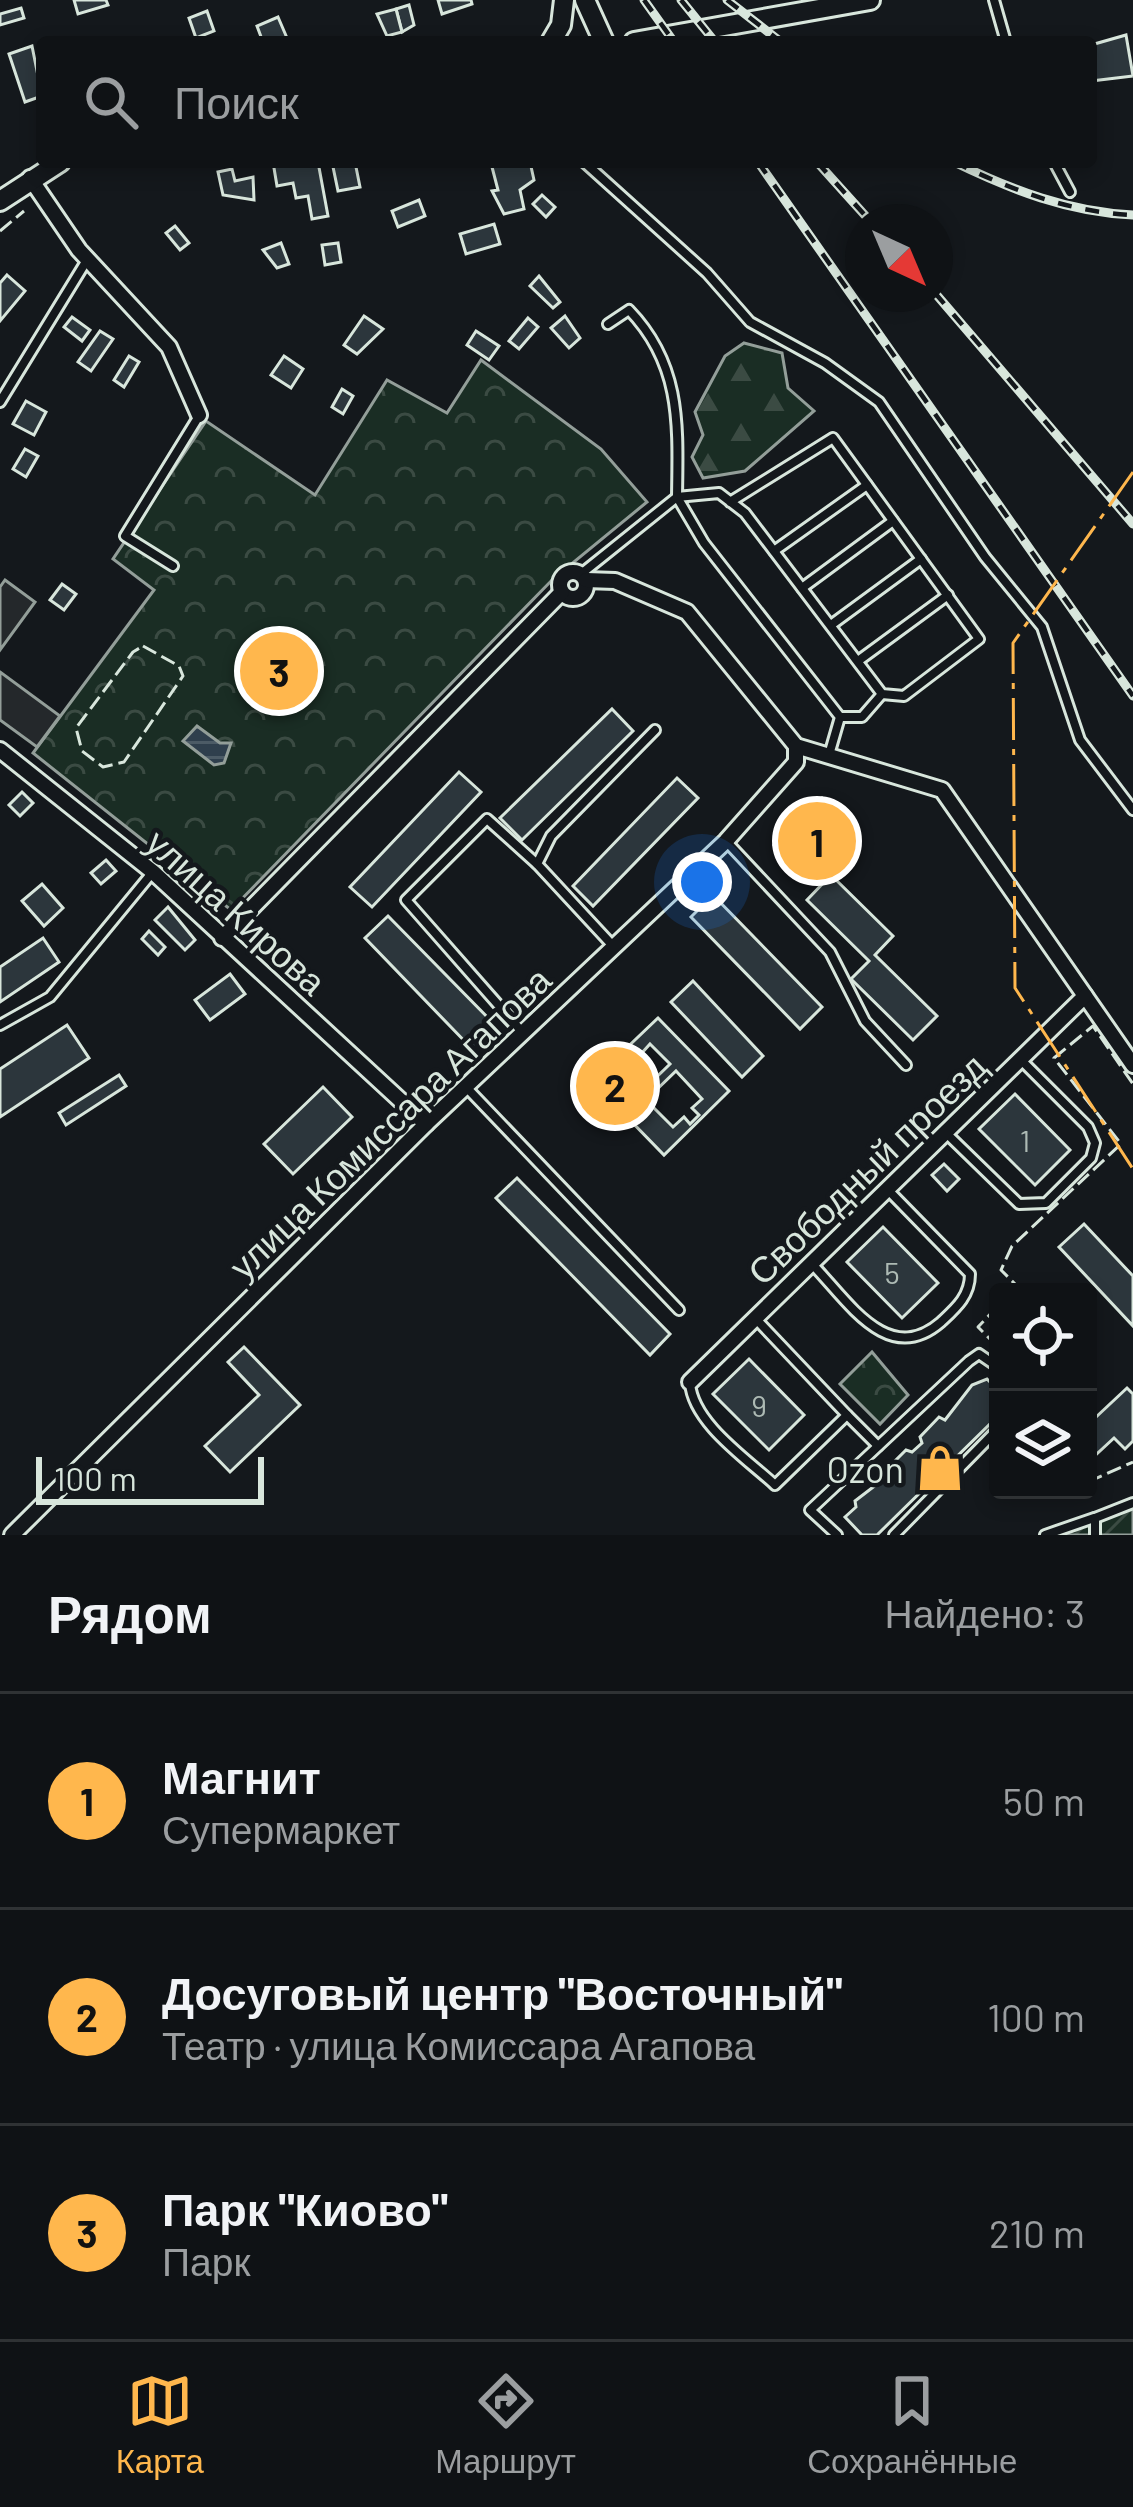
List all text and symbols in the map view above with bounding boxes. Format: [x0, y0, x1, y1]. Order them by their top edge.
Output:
search box [36, 36, 1097, 168]
icon: search [78, 69, 144, 135]
text: Поиск [174, 74, 299, 128]
north arrow [845, 204, 953, 312]
pin: 3 [240, 626, 318, 716]
pin: 1 [778, 796, 856, 886]
street label: улица Кирова [138, 819, 336, 1004]
your location [672, 852, 732, 912]
street label: улица Комиссара Агапова [219, 957, 560, 1288]
pin: 2 [576, 1041, 654, 1131]
street label: Свободный проезд [738, 1043, 995, 1293]
house number: 1 [1020, 1122, 1030, 1158]
house number: 5 [884, 1254, 900, 1290]
map controls [989, 1283, 1097, 1499]
button: locate [989, 1283, 1097, 1391]
house number: 9 [751, 1387, 767, 1423]
button: layers [989, 1391, 1097, 1499]
shop icon: Ozon [915, 1443, 965, 1493]
place label: Ozon [827, 1447, 904, 1490]
scale bar [36, 1451, 264, 1504]
text: 100 m [54, 1458, 137, 1498]
text: Рядом [48, 1582, 212, 1643]
text: Найдено: 3 [885, 1589, 1085, 1636]
text: Магнит [162, 1749, 321, 1803]
text: 1 [80, 1777, 94, 1824]
text: 50 m [1003, 1777, 1085, 1824]
text: Супермаркет [162, 1805, 400, 1852]
text: Досуговый центр "Восточный" [162, 1965, 842, 2019]
text: 2 [76, 1993, 98, 2040]
text: 100 m [987, 1993, 1085, 2040]
text: Театр · улица Комиссара Агапова [162, 2021, 755, 2068]
text: Парк "Киово" [162, 2181, 448, 2235]
text: 3 [76, 2209, 98, 2256]
text: 210 m [989, 2209, 1085, 2256]
text: Парк [162, 2237, 250, 2284]
tab: Карта [116, 2368, 204, 2481]
tab: Маршрут [435, 2368, 576, 2481]
tab: Сохранённые [807, 2368, 1017, 2481]

